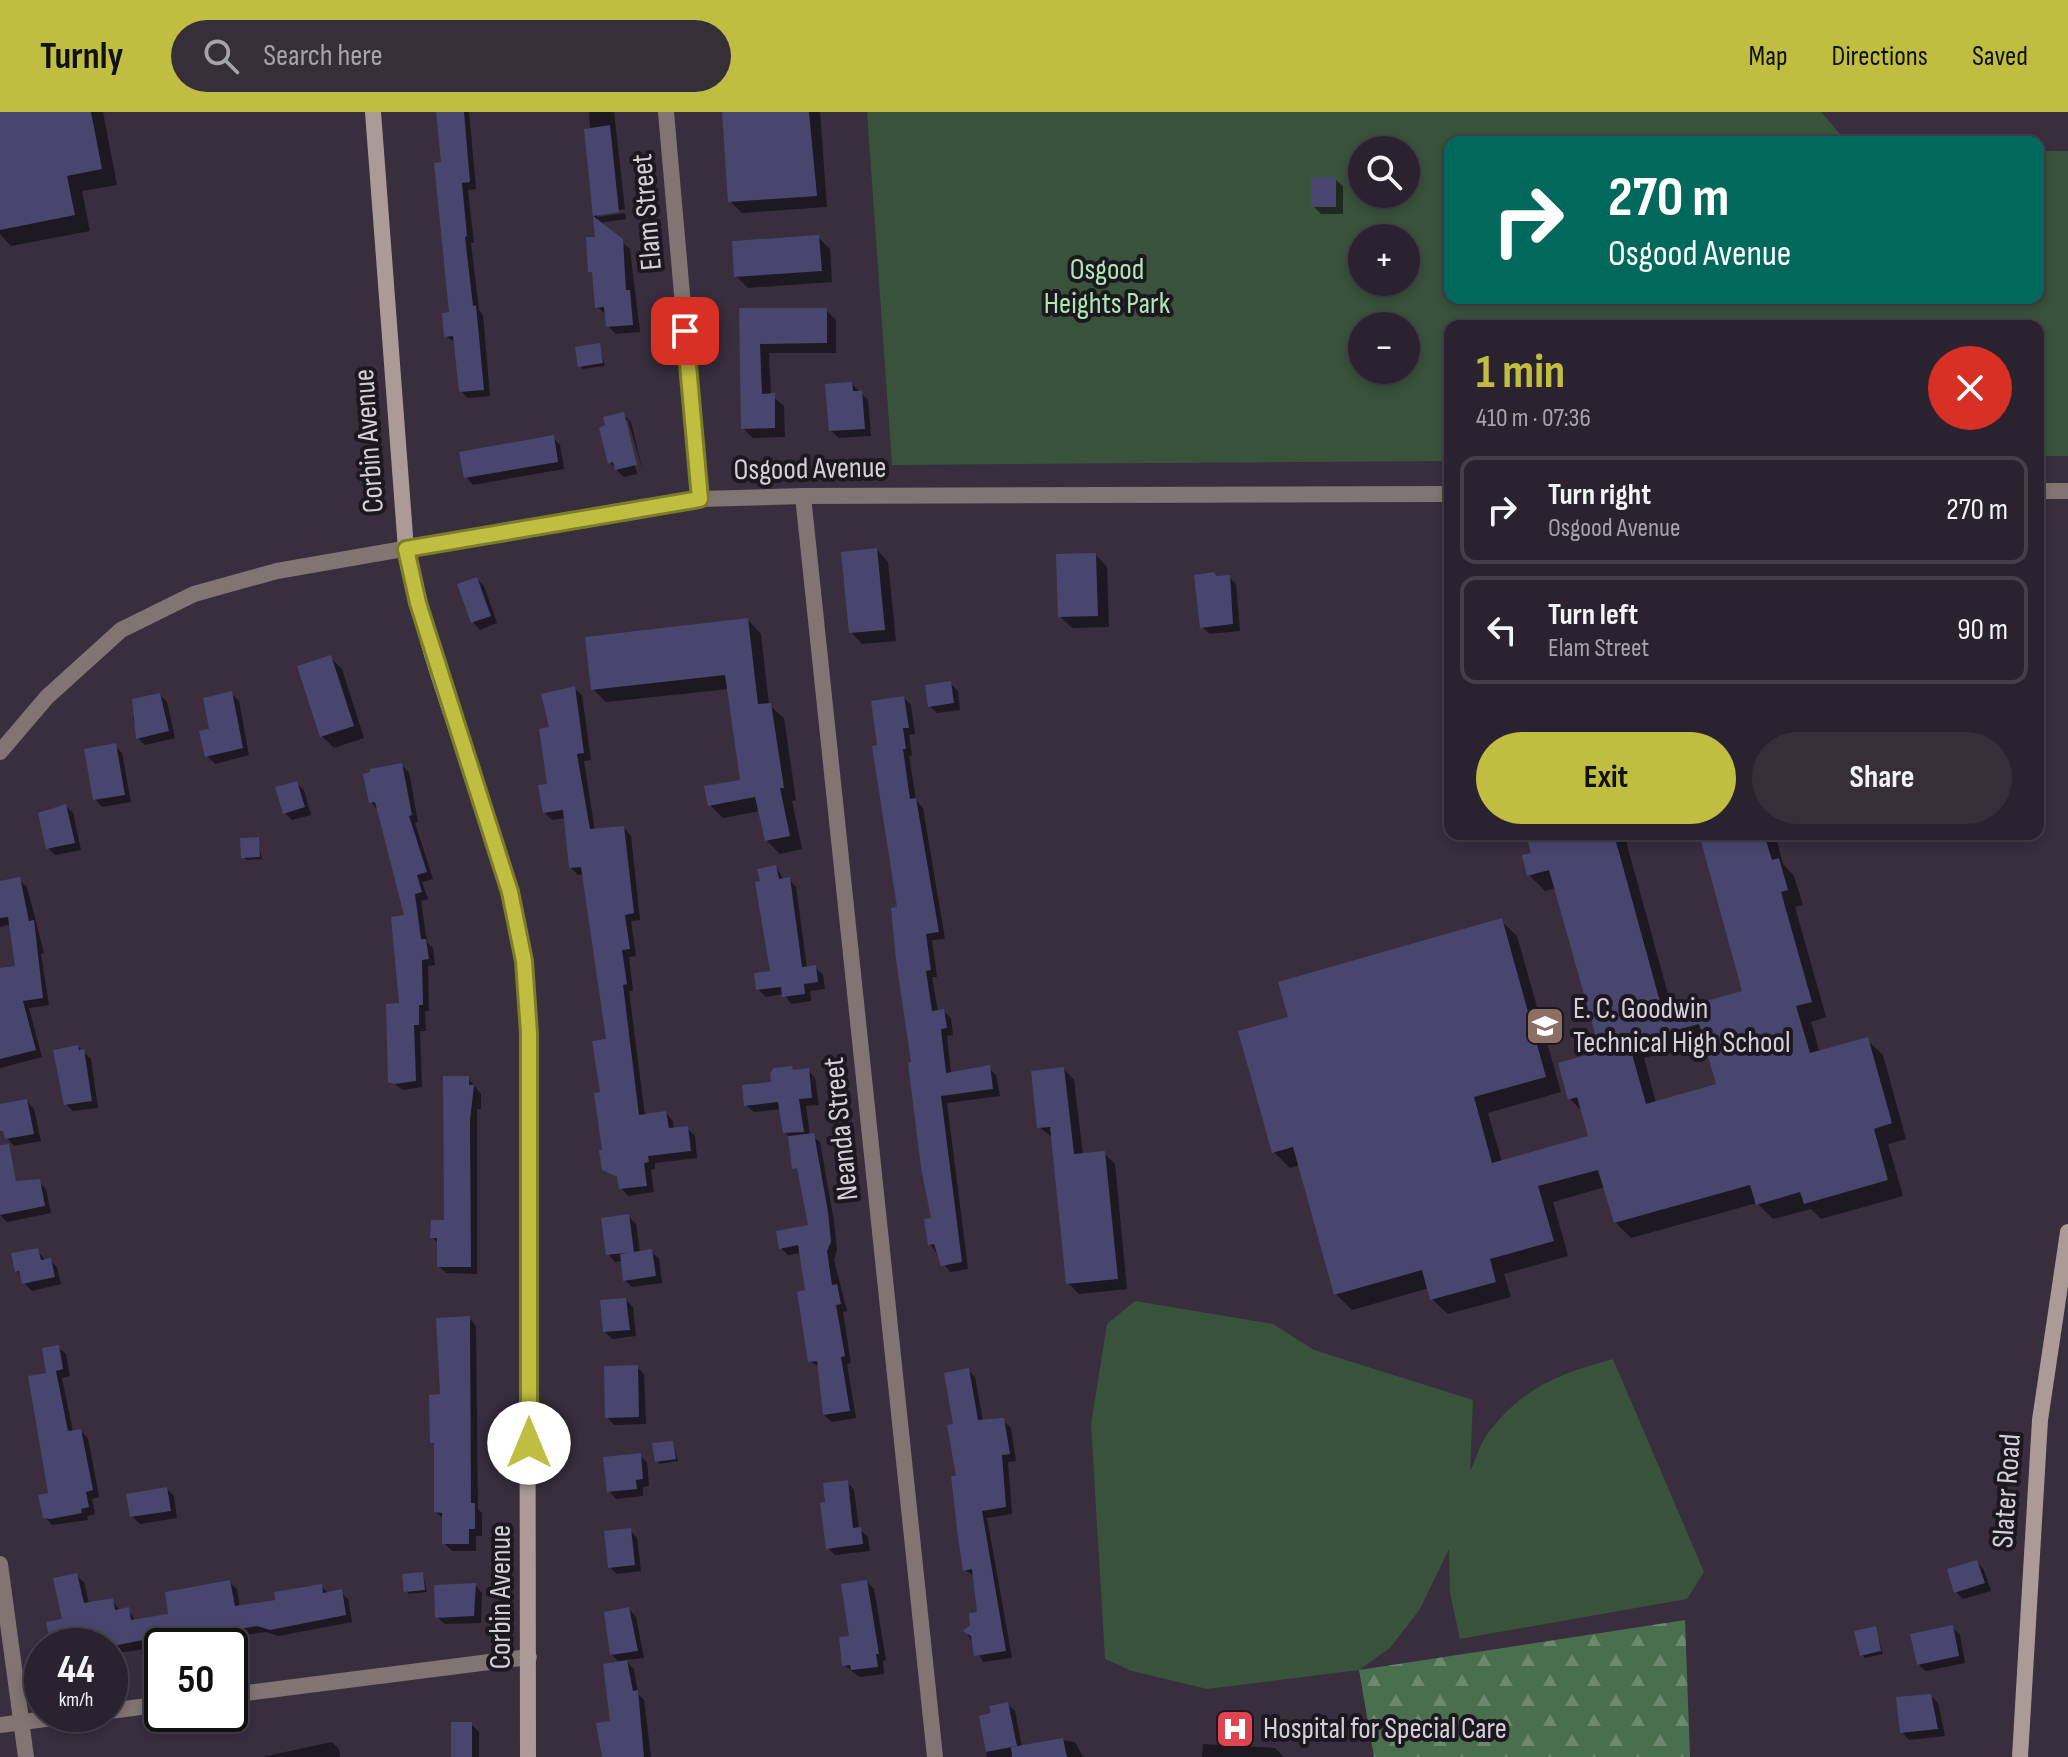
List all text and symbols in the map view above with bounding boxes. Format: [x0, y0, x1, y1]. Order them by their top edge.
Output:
search box [171, 20, 731, 92]
text: Turnly [40, 34, 123, 79]
icon: search [199, 34, 243, 78]
text: Search here [263, 38, 383, 74]
text: Map [1749, 40, 1788, 73]
text: Directions [1832, 40, 1928, 73]
text: Saved [1972, 40, 2028, 73]
map controls [1348, 136, 1420, 384]
button: search [1348, 136, 1420, 208]
street label: Elam Street [624, 152, 670, 272]
text: 270 m [1608, 165, 1729, 232]
icon: right [1476, 168, 1580, 272]
button: + [1348, 224, 1420, 296]
text: Osgood Avenue [1608, 233, 1791, 276]
park label: Osgood Heights Park [1044, 252, 1171, 322]
pin [651, 297, 719, 365]
icon: arrive [663, 309, 707, 353]
button: − [1348, 312, 1420, 384]
text: 1 min [1476, 344, 1565, 401]
button: close [1928, 346, 2012, 430]
street label: Corbin Avenue [346, 368, 392, 514]
text: 410 m · 07:36 [1476, 403, 1591, 434]
street label: Osgood Avenue [733, 450, 887, 488]
text: Turn right [1548, 477, 1651, 513]
icon: right [1480, 488, 1524, 532]
text: 270 m [1946, 492, 2008, 528]
text: Osgood Avenue [1548, 513, 1680, 544]
text: Turn left [1548, 597, 1638, 633]
icon: left [1480, 608, 1524, 652]
text: 90 m [1957, 612, 2008, 648]
text: Elam Street [1548, 633, 1649, 664]
button: Exit [1476, 732, 1736, 824]
button: Share [1752, 732, 2012, 824]
place label: E. C. Goodwin Technical High School [1573, 991, 1791, 1061]
school or university icon: E. C. Goodwin Technical High School [1524, 1005, 1566, 1047]
street label: Neanda Street [816, 1056, 866, 1202]
position arrow [487, 1401, 571, 1485]
street label: Slater Road [1985, 1433, 2029, 1549]
street label: Corbin Avenue [483, 1525, 519, 1669]
speed limit sign: 50 [144, 1628, 248, 1732]
text: 44 [57, 1646, 95, 1694]
text: km/h [59, 1688, 93, 1712]
hospital icon: Hospital for Special Care [1214, 1708, 1256, 1750]
place label: Hospital for Special Care [1263, 1711, 1507, 1747]

